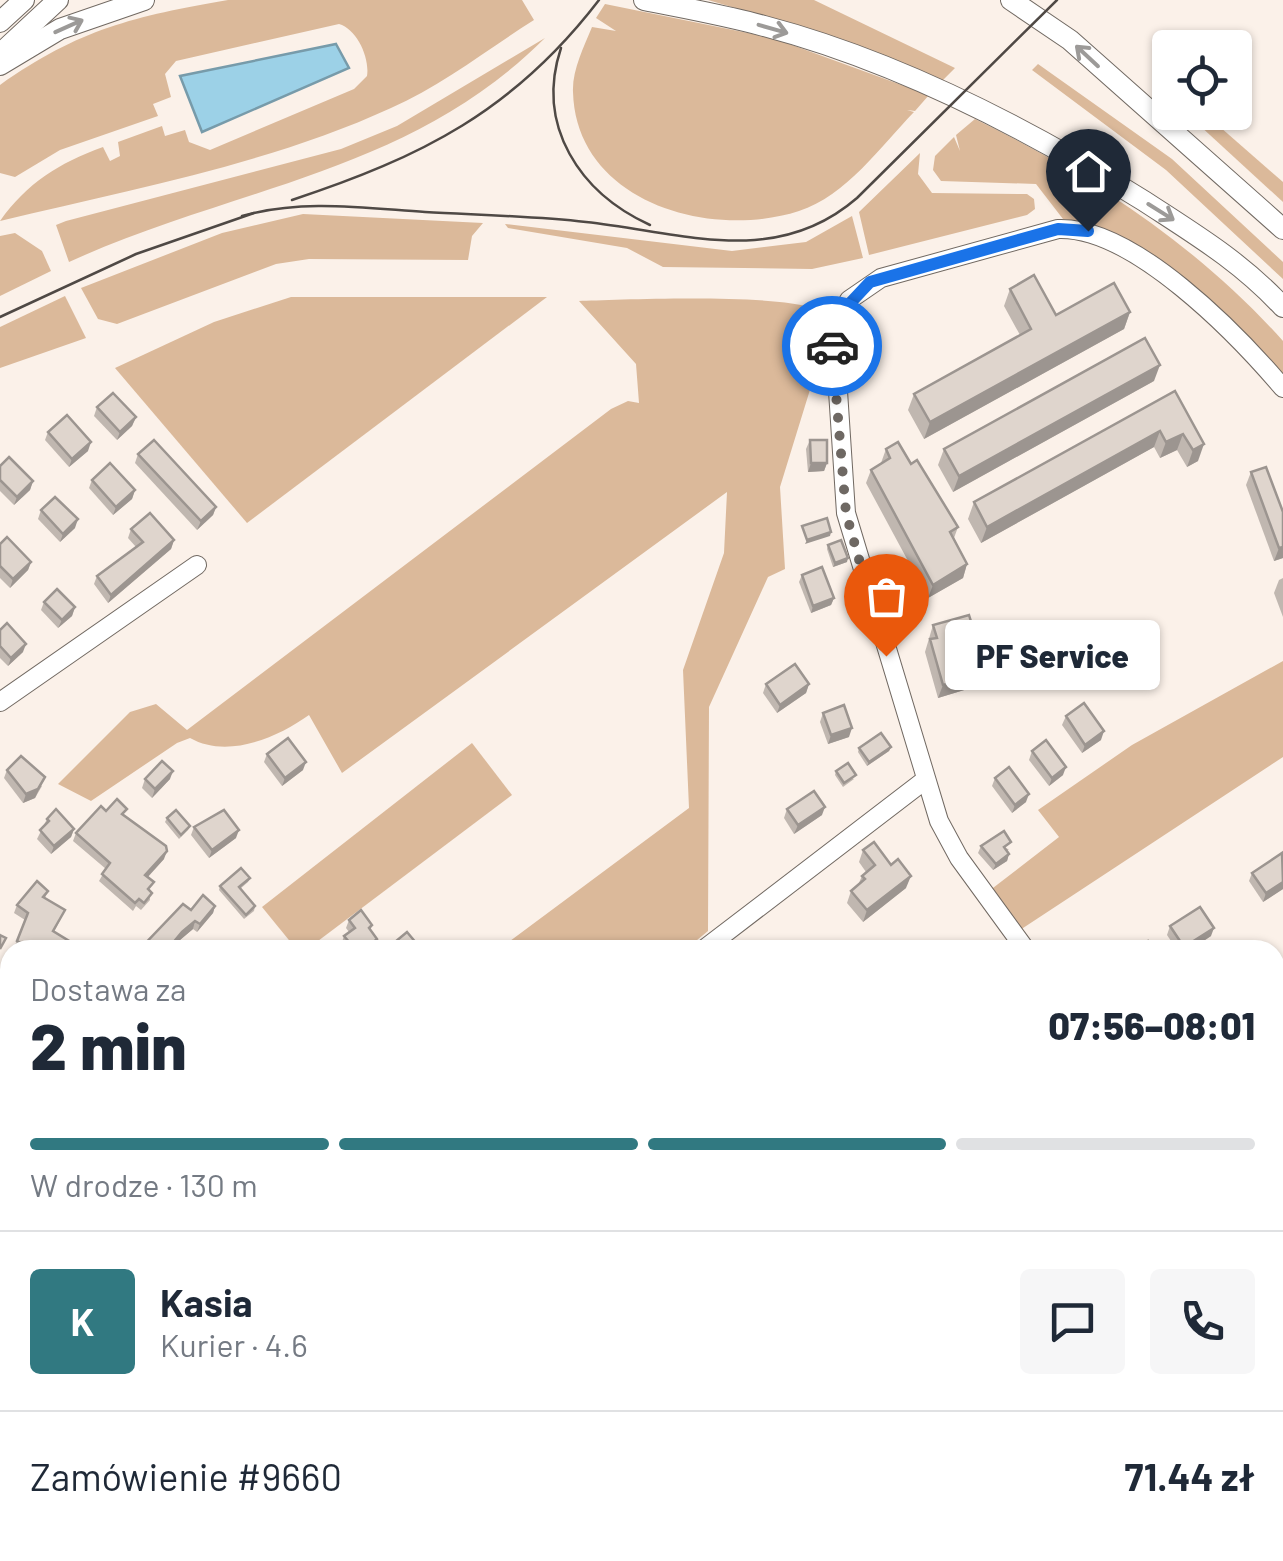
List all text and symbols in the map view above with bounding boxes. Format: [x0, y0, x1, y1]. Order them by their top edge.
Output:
one-way arrow [53, 16, 84, 34]
one-way arrow [757, 21, 788, 39]
map controls [1152, 30, 1252, 130]
button: locate [1152, 30, 1252, 130]
one-way arrow [1075, 44, 1099, 68]
pin [1046, 129, 1131, 232]
icon: home [1061, 144, 1116, 199]
one-way arrow [1146, 202, 1175, 222]
courier [782, 296, 882, 396]
icon: car [805, 319, 860, 374]
pin [844, 554, 929, 657]
icon: bag [859, 569, 914, 624]
callout: PF Service [946, 621, 1161, 691]
text: PF Service [976, 636, 1129, 674]
text: Dostawa za [30, 969, 186, 1007]
text: 07:56–08:01 [1048, 1002, 1255, 1048]
text: 2 min [30, 1005, 187, 1083]
text: W drodze · 130 m [30, 1165, 258, 1203]
button: chat [1020, 1269, 1125, 1374]
button: phone [1150, 1269, 1255, 1374]
text: Kasia [160, 1279, 253, 1325]
text: K [71, 1298, 94, 1344]
text: Kurier · 4.6 [160, 1325, 308, 1363]
text: Zamówienie #9660 [30, 1453, 342, 1499]
text: 71.44 zł [1125, 1453, 1255, 1499]

